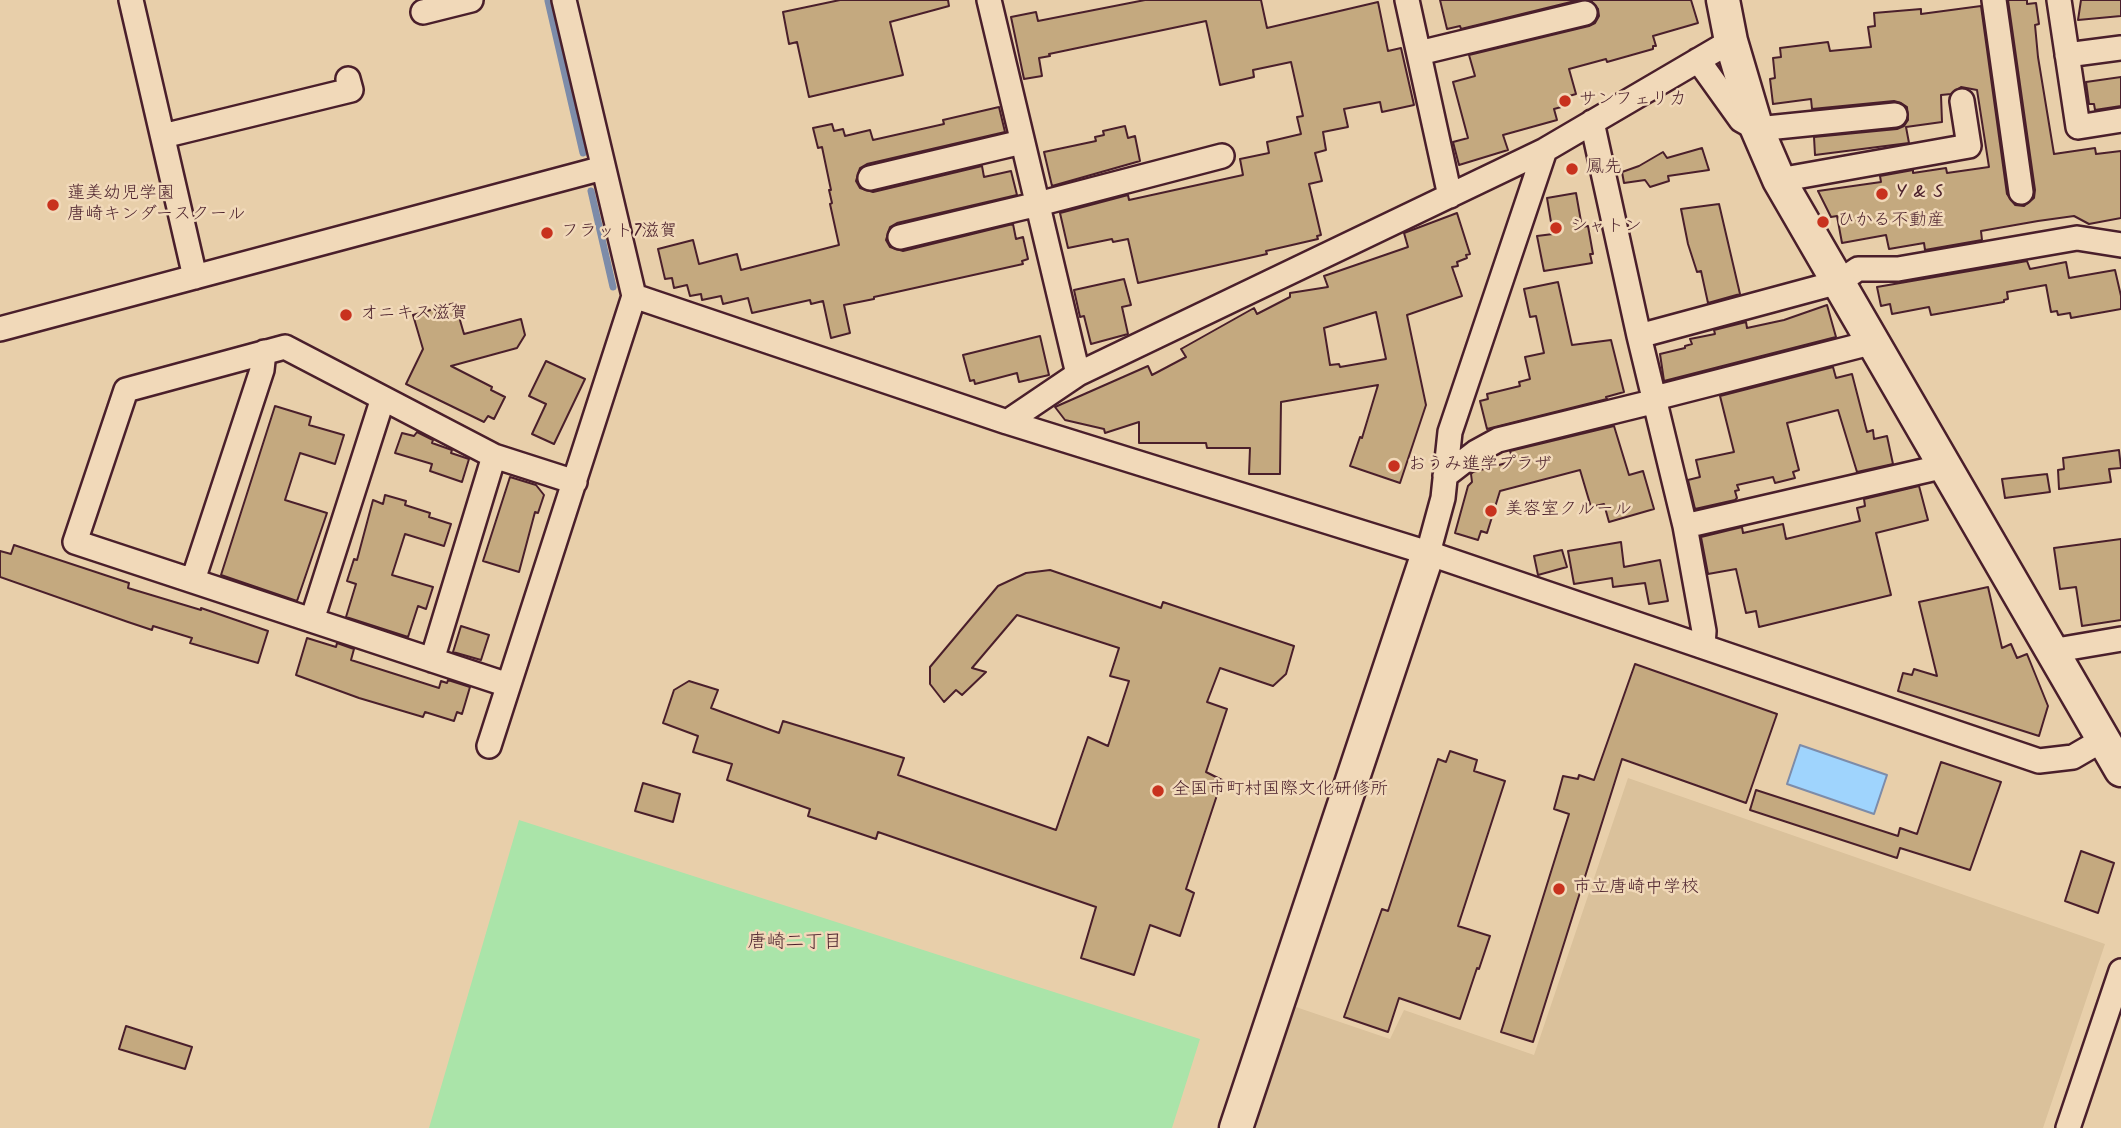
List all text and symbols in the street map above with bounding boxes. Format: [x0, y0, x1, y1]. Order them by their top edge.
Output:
place label: サンフェリカ [1579, 90, 1687, 112]
marker: サンフェリカ [1557, 93, 1573, 109]
place label: 鳳先 [1586, 158, 1622, 180]
marker: 鳳先 [1564, 161, 1580, 177]
place label: Y & S [1896, 183, 1943, 205]
place label: 蓮美幼児学園 唐崎キンダースクール [67, 184, 245, 227]
marker: Y & S [1874, 186, 1890, 202]
marker: 蓮美幼児学園 唐崎キンダースクール [45, 197, 61, 213]
place label: ひかる不動産 [1837, 211, 1945, 233]
marker: ひかる不動産 [1815, 214, 1831, 230]
place label: シャトン [1570, 217, 1642, 239]
marker: シャトン [1548, 220, 1564, 236]
place label: フラット7滋賀 [561, 222, 677, 244]
marker: フラット7滋賀 [539, 225, 555, 241]
place label: オニキス滋賀 [360, 304, 468, 326]
marker: オニキス滋賀 [338, 307, 354, 323]
place label: おうみ進学プラザ [1408, 455, 1552, 477]
marker: おうみ進学プラザ [1386, 458, 1402, 474]
place label: 美容室クルール [1505, 500, 1632, 522]
marker: 美容室クルール [1483, 503, 1499, 519]
place label: 全国市町村国際文化研修所 [1172, 780, 1388, 802]
marker: 全国市町村国際文化研修所 [1150, 783, 1166, 799]
place label: 市立唐崎中学校 [1573, 878, 1699, 900]
marker: 市立唐崎中学校 [1551, 881, 1567, 897]
district label: 唐崎二丁目 [748, 933, 842, 955]

